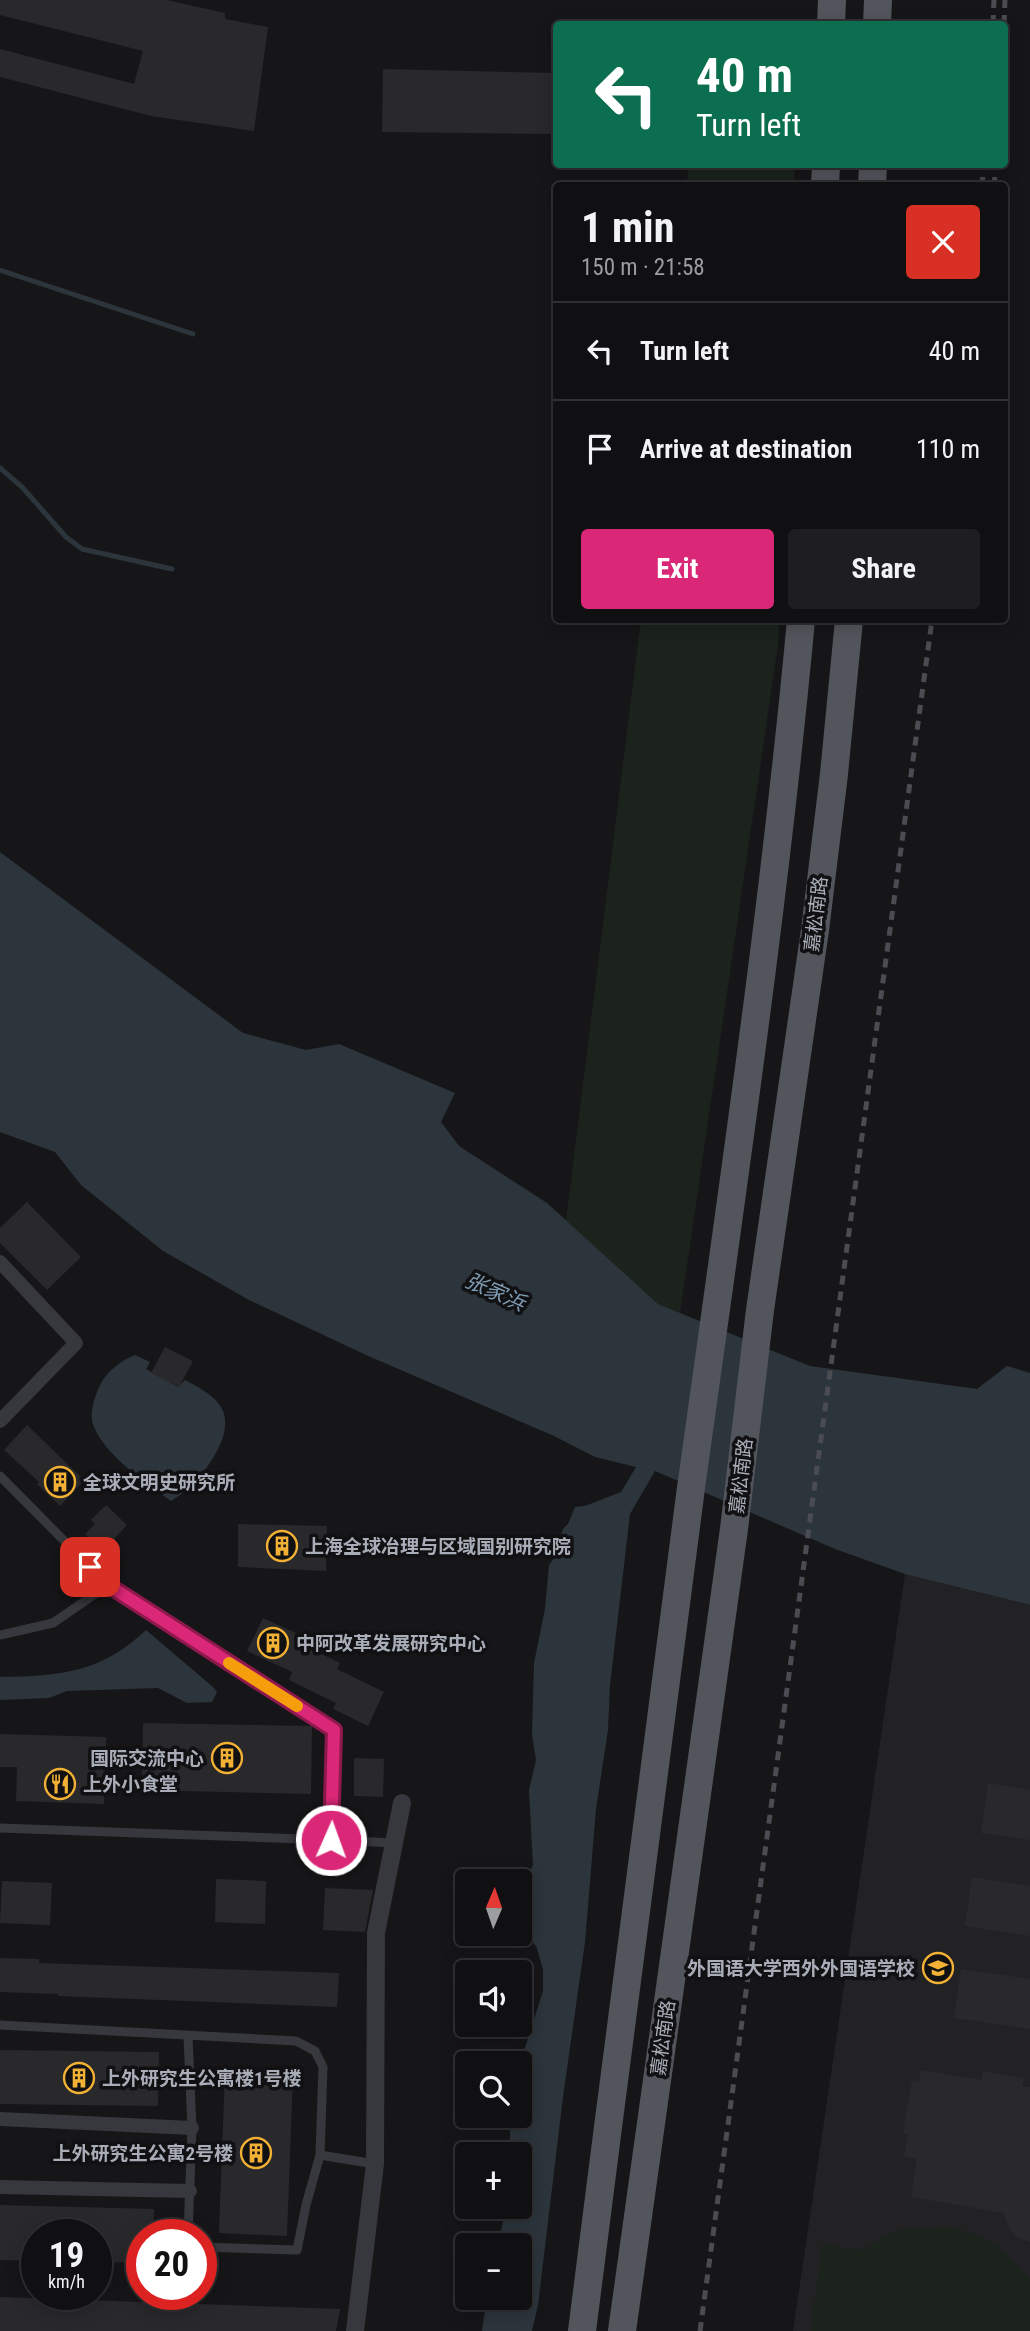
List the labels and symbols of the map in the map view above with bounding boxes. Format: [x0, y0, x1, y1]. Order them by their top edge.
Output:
street label: 嘉松南路 [800, 875, 832, 953]
water label: 张家浜 [461, 1268, 530, 1317]
street label: 嘉松南路 [725, 1437, 757, 1515]
building icon: 全球文明史研究所 [43, 1465, 77, 1499]
place label: 全球文明史研究所 [83, 1471, 235, 1494]
building icon: 上海全球冶理与区域国别研究院 [265, 1529, 299, 1563]
place label: 上海全球冶理与区域国别研究院 [305, 1535, 571, 1558]
pin [60, 1537, 120, 1597]
building icon: 中阿改革发展研究中心 [256, 1626, 290, 1660]
place label: 中阿改革发展研究中心 [296, 1632, 486, 1655]
building icon: 国际交流中心 [210, 1741, 244, 1775]
place label: 国际交流中心 [90, 1747, 204, 1770]
restaurant icon: 上外小食堂 [43, 1767, 77, 1801]
place label: 上外小食堂 [83, 1773, 178, 1796]
position arrow [294, 1803, 368, 1877]
north arrow [455, 1869, 532, 1946]
school or university icon: 外国语大学西外外国语学校 [921, 1951, 955, 1985]
place label: 外国语大学西外外国语学校 [687, 1957, 915, 1980]
street label: 嘉松南路 [646, 1999, 680, 2077]
building icon: 上外研究生公寓楼1号楼 [62, 2061, 96, 2095]
place label: 上外研究生公寓楼1号楼 [102, 2067, 302, 2090]
building icon: 上外研究生公寓2号楼 [239, 2136, 273, 2170]
place label: 上外研究生公寓2号楼 [52, 2142, 233, 2165]
speed limit sign: 20 [126, 2219, 217, 2310]

